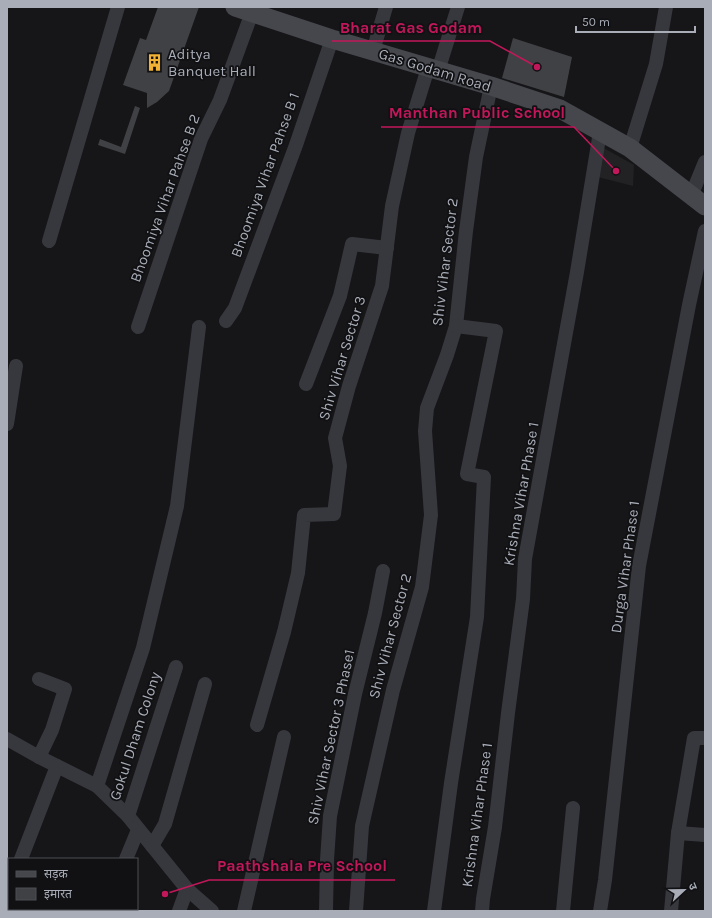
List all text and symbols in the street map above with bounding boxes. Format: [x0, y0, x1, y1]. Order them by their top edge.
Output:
scale bar [576, 8, 695, 34]
callout: Bharat Gas Godam [332, 13, 490, 41]
text: 50 m [582, 15, 610, 29]
text: Bharat Gas Godam [340, 18, 482, 37]
street label: Gas Godam Road [377, 44, 493, 96]
place label: Aditya Banquet Hall [168, 45, 256, 80]
building icon: Aditya Banquet Hall [145, 53, 165, 73]
street label: Bhoomiya Vihar Pahse B 1 [227, 90, 303, 260]
callout: Manthan Public School [381, 99, 574, 127]
text: Manthan Public School [389, 103, 565, 122]
street label: Bhoomiya Vihar Pahse B 2 [126, 111, 204, 285]
street label: Shiv Vihar Sector 2 [428, 197, 462, 327]
street label: Shiv Vihar Sector 3 [315, 294, 369, 422]
street label: Krishna Vihar Phase 1 [499, 421, 543, 567]
street label: Durga Vihar Phase 1 [607, 500, 643, 634]
street label: Shiv Vihar Sector 2 [365, 571, 415, 701]
street label: Shiv Vihar Sector 3 Phase1 [304, 648, 358, 826]
street label: Gokul Dham Colony [106, 670, 164, 802]
street label: Krishna Vihar Phase 1 [458, 742, 496, 888]
callout: Paathshala Pre School [209, 852, 395, 880]
text: Paathshala Pre School [217, 856, 387, 875]
legend [8, 858, 138, 910]
text: सड़क [44, 867, 69, 881]
north arrow [664, 870, 704, 910]
text: उ [686, 881, 700, 892]
text: इमारत [44, 887, 73, 901]

